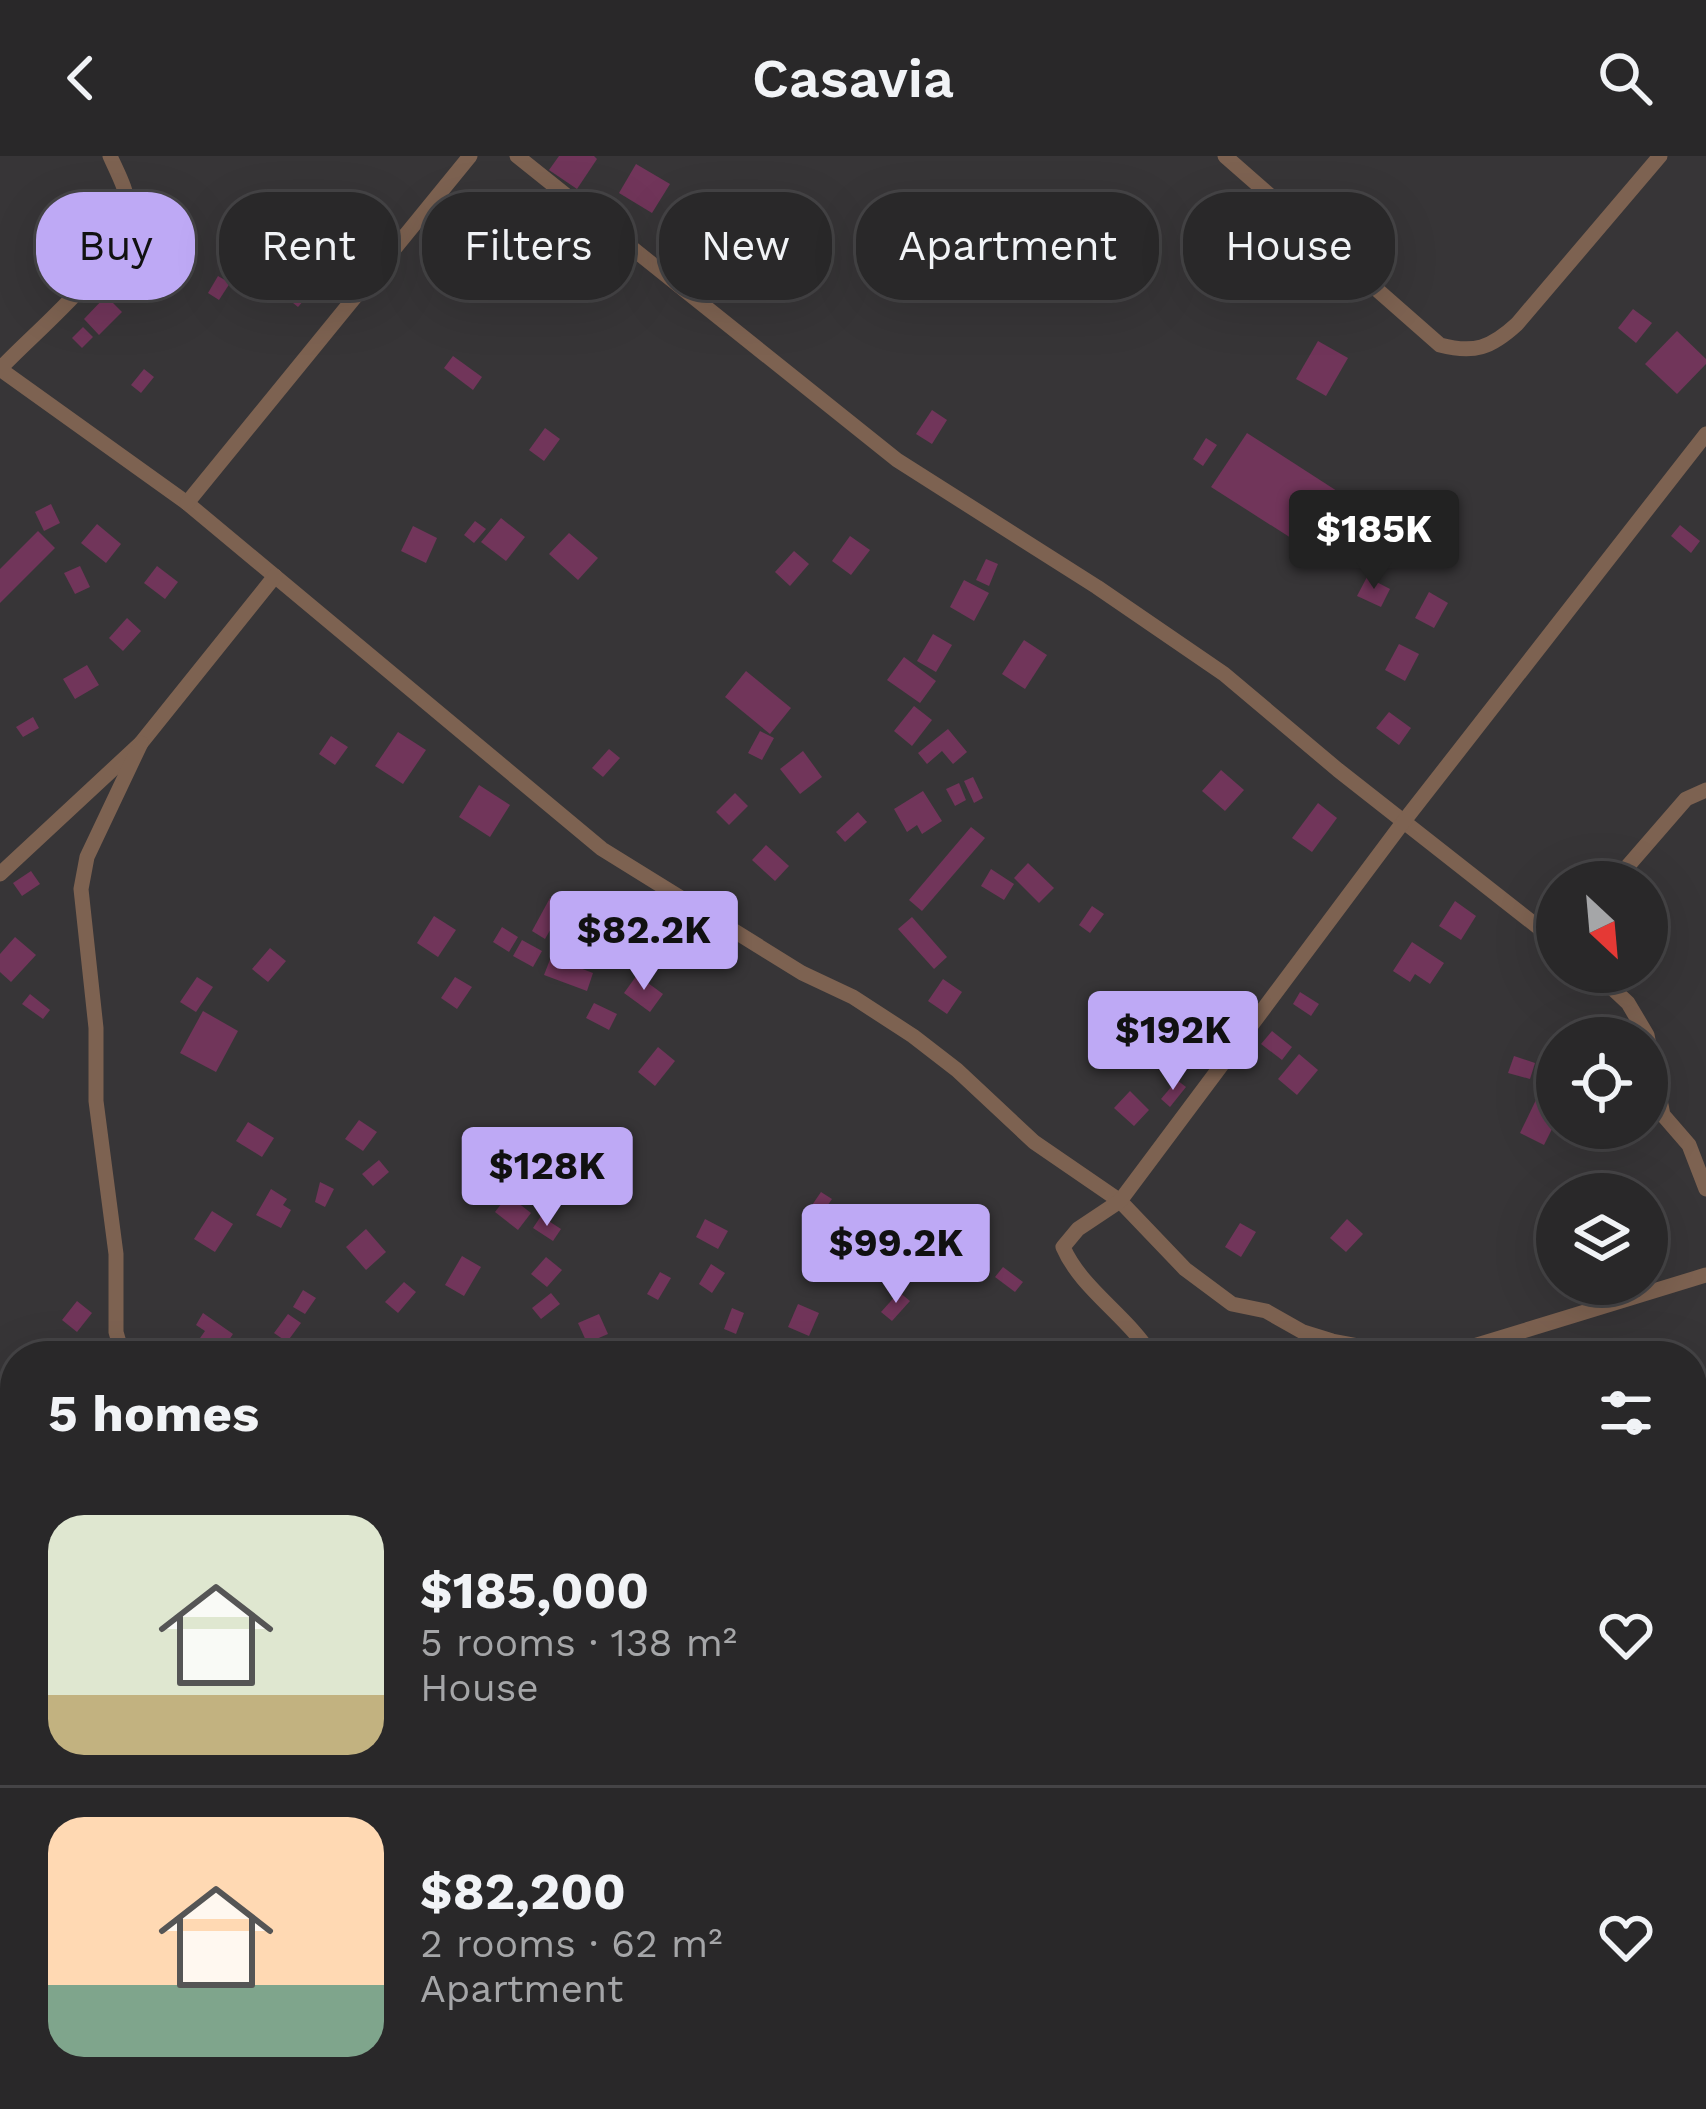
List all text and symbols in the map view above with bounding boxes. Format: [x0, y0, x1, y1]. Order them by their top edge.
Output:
icon: back [48, 45, 114, 111]
icon: search [1592, 45, 1658, 111]
text: Casavia [752, 47, 954, 110]
chip: Buy [36, 192, 195, 300]
chip: Rent [219, 192, 398, 300]
chip: Filters [422, 192, 635, 300]
chip: New [659, 192, 832, 300]
chip: Apartment [856, 192, 1159, 300]
chip: House [1183, 192, 1395, 300]
pin: $185K [1290, 490, 1458, 592]
text: $185K [1316, 506, 1432, 551]
north arrow [1536, 861, 1668, 993]
map controls [1536, 861, 1668, 1305]
pin: $82.2K [546, 891, 742, 993]
text: $82.2K [577, 907, 711, 952]
pin: $192K [1089, 991, 1257, 1093]
text: $192K [1115, 1007, 1231, 1052]
button: locate [1536, 1017, 1668, 1149]
pin: $128K [463, 1127, 631, 1229]
text: $128K [489, 1143, 605, 1188]
button: layers [1536, 1173, 1668, 1305]
pin: $99.2K [798, 1204, 994, 1306]
text: $99.2K [829, 1220, 963, 1265]
icon: filters [1593, 1380, 1659, 1446]
text: 5 homes [48, 1384, 259, 1443]
text: $185,000 [420, 1561, 649, 1620]
icon: home [144, 1563, 288, 1707]
icon: heart [1593, 1602, 1659, 1668]
text: 5 rooms · 138 m² [420, 1620, 737, 1665]
text: House [420, 1665, 539, 1710]
text: $82,200 [420, 1862, 626, 1921]
icon: home [144, 1865, 288, 2009]
icon: heart [1593, 1904, 1659, 1970]
text: 2 rooms · 62 m² [420, 1921, 722, 1966]
text: Apartment [420, 1966, 623, 2011]

